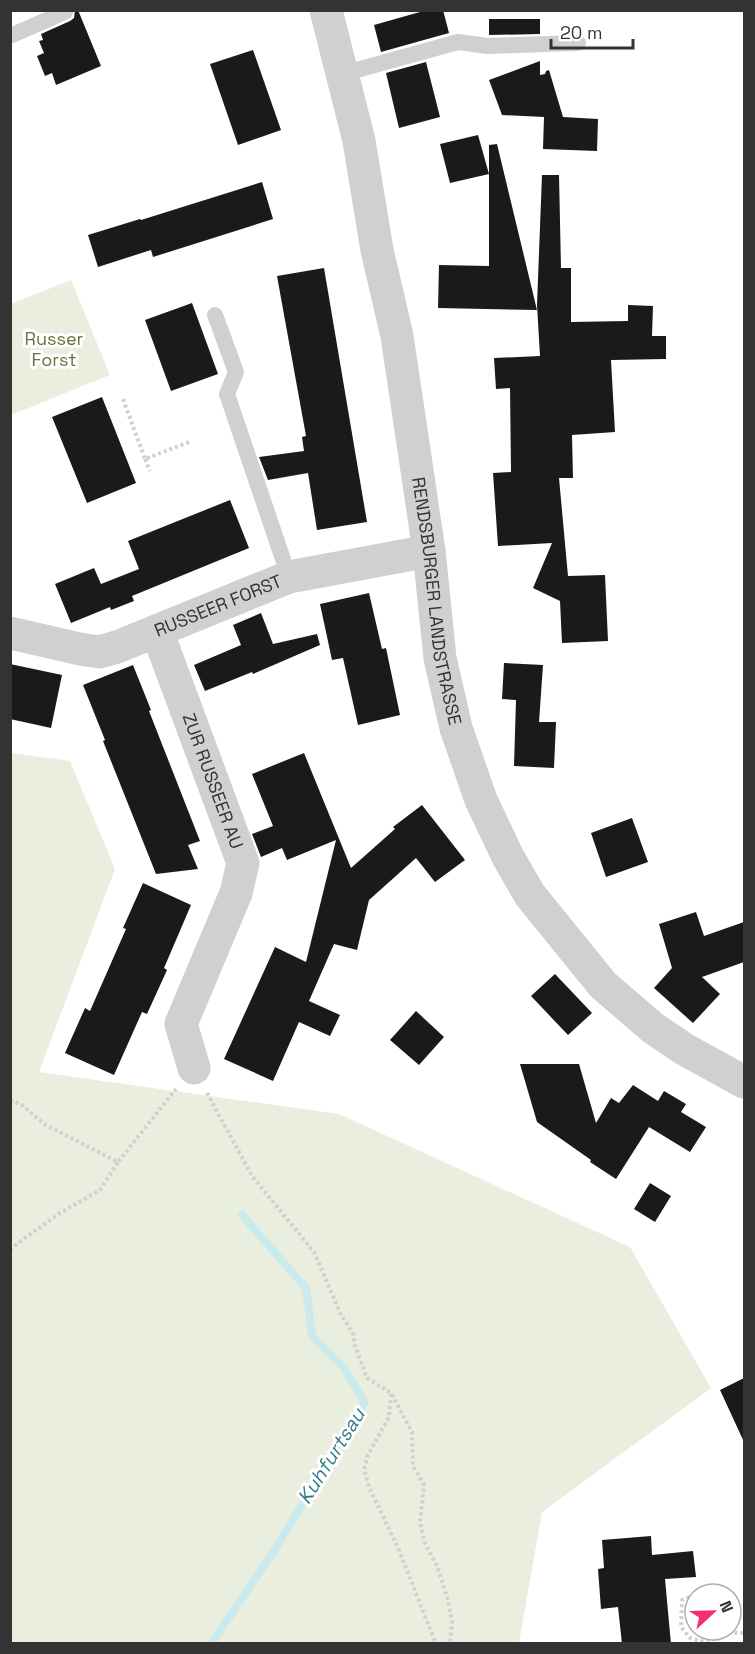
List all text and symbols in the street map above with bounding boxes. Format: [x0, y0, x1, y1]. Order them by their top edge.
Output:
scale bar [551, 12, 634, 50]
text: 20 m [560, 21, 603, 44]
park label: Russer Forst [25, 327, 84, 371]
street label: RENDSBURGER LANDSTRASSE [407, 475, 467, 727]
street label: RUSSEER FORST [151, 569, 286, 642]
street label: ZUR RUSSEER AU [177, 710, 249, 852]
water label: Kuhfurtsau [291, 1402, 372, 1509]
north arrow [683, 1582, 743, 1642]
text: N [715, 1598, 738, 1615]

